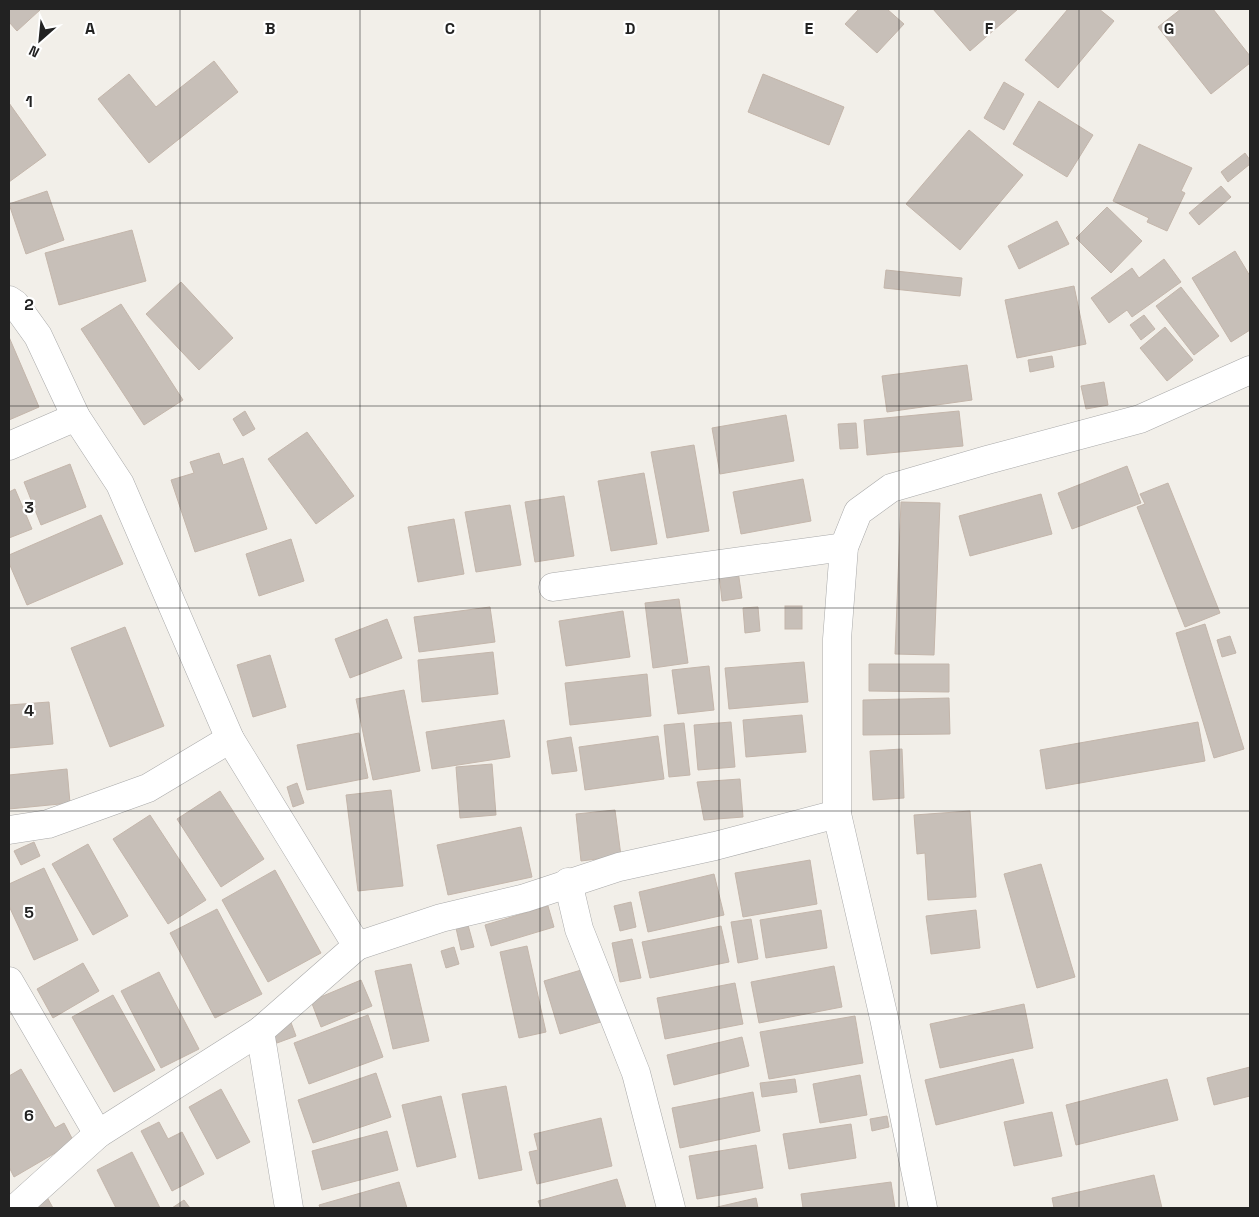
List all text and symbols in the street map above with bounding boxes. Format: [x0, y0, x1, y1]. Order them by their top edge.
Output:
north arrow [15, 15, 65, 65]
text: A [85, 18, 95, 39]
text: B [265, 18, 275, 39]
text: C [445, 18, 455, 39]
text: D [625, 18, 635, 39]
text: E [805, 18, 814, 39]
text: F [985, 18, 994, 39]
text: G [1164, 18, 1174, 39]
text: N [26, 41, 42, 62]
text: 1 [25, 91, 33, 112]
text: 2 [24, 294, 34, 315]
text: 3 [24, 497, 34, 518]
text: 4 [24, 700, 34, 721]
text: 5 [24, 902, 34, 923]
text: 6 [24, 1105, 34, 1126]

